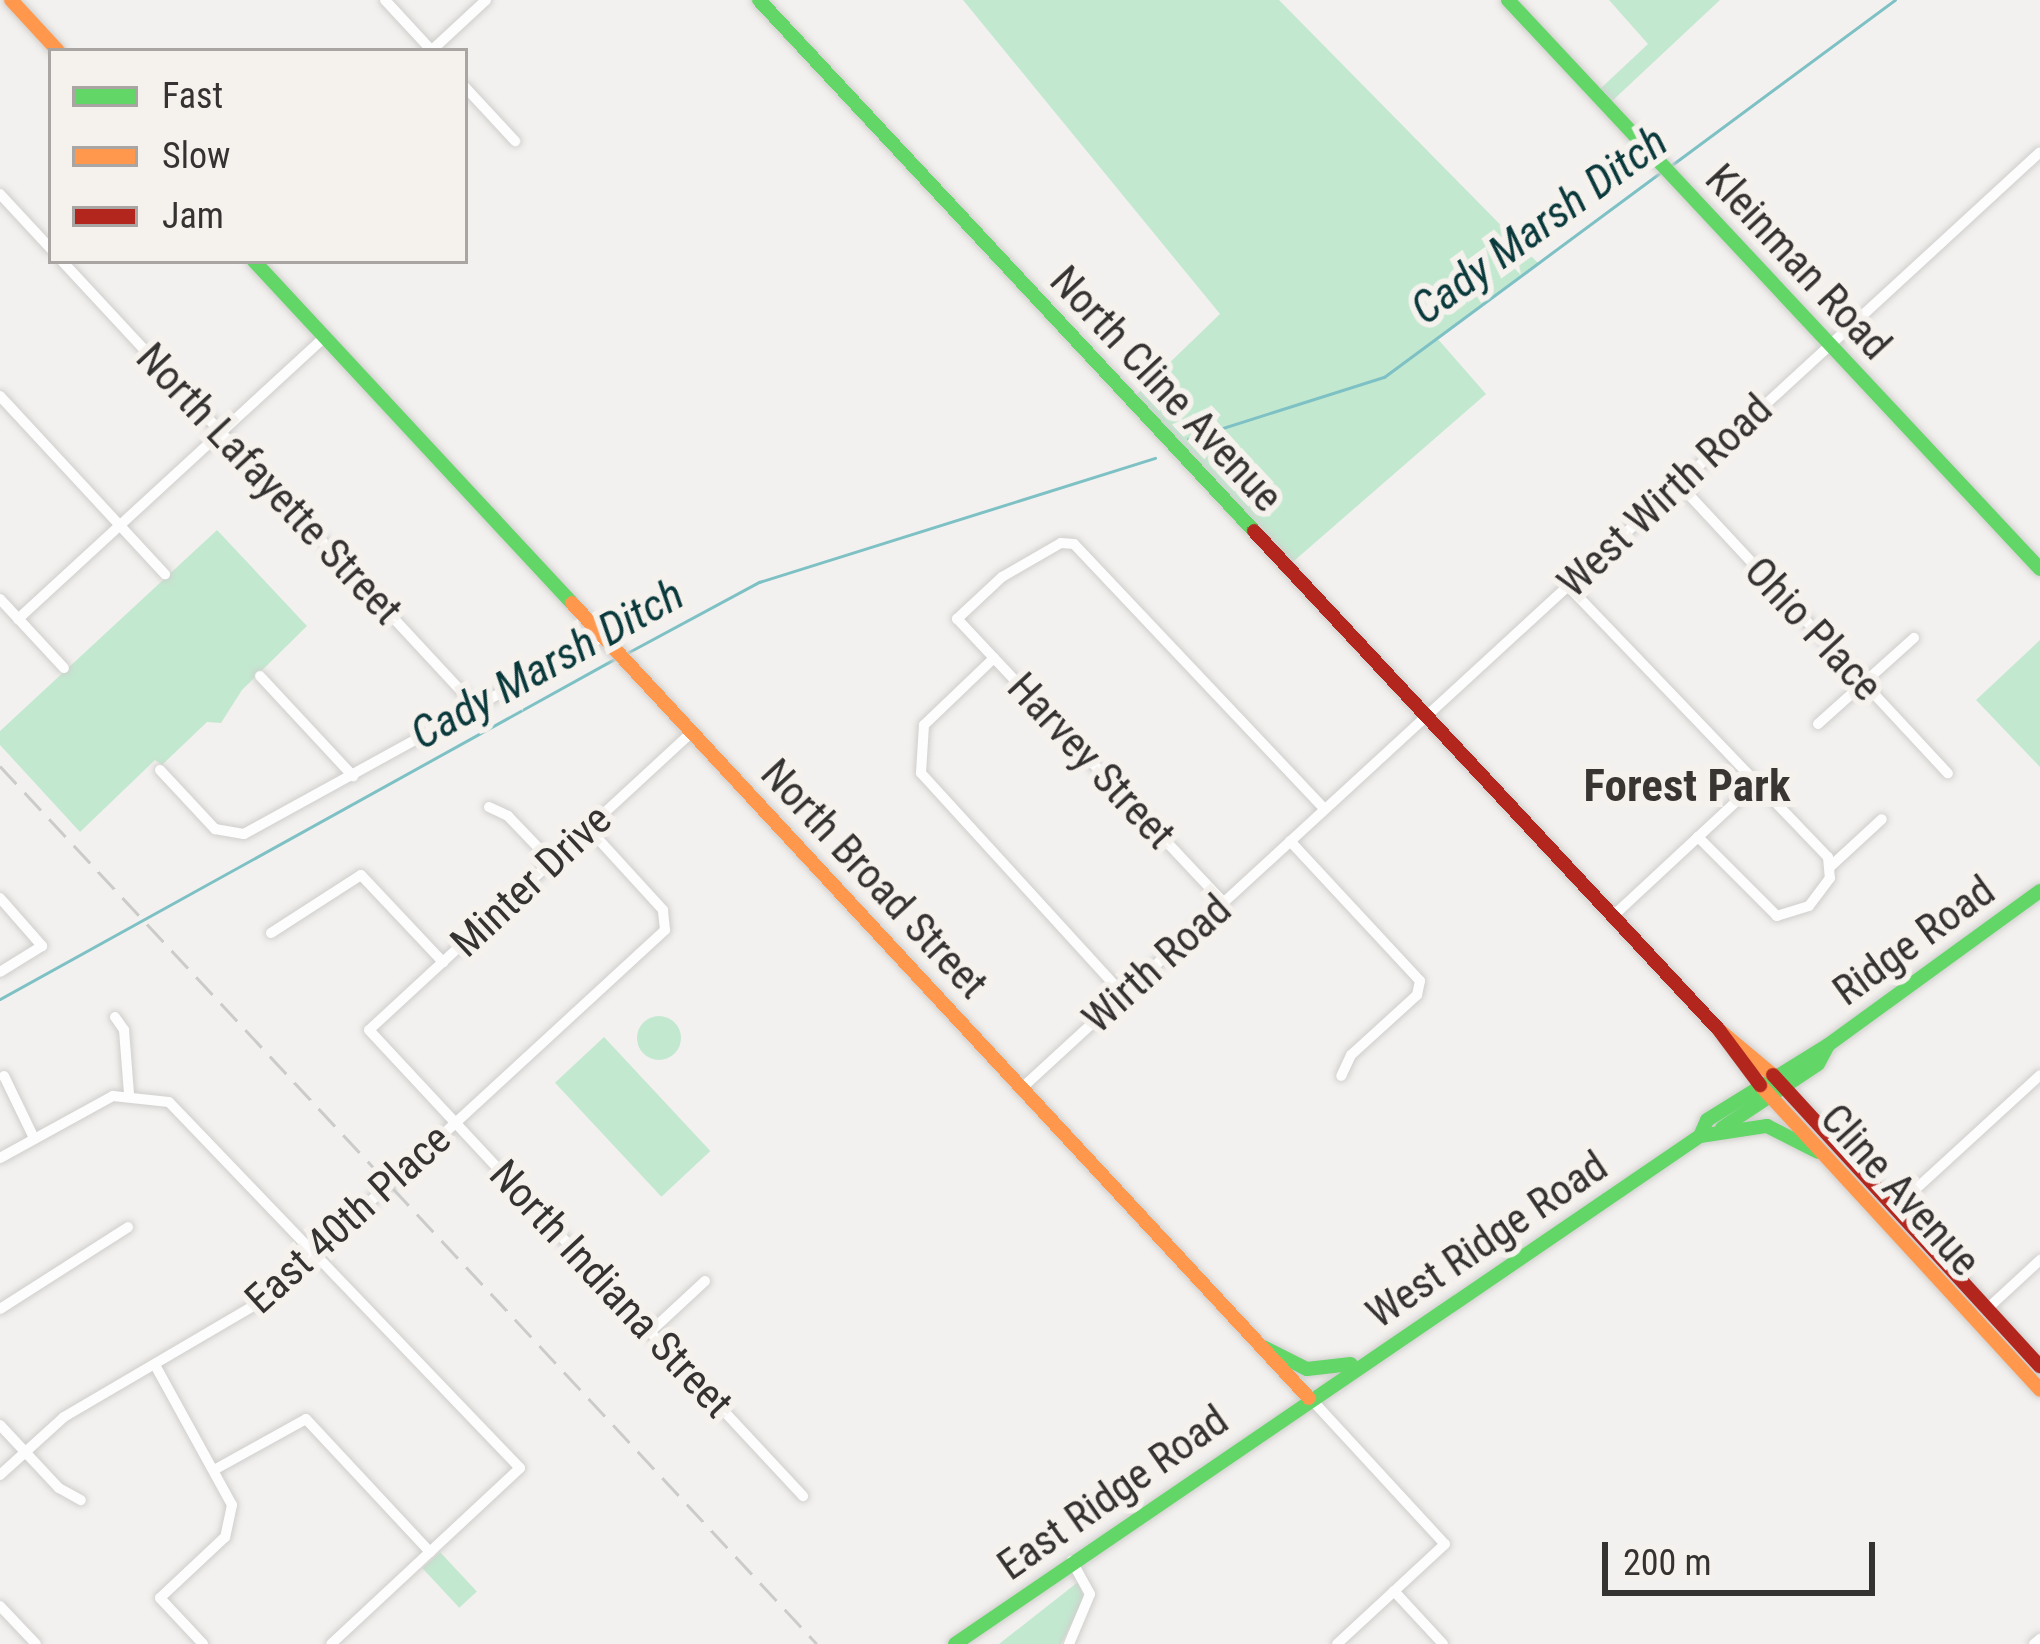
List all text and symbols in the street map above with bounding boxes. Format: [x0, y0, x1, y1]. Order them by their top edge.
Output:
legend [48, 48, 468, 264]
text: Fast [162, 75, 223, 117]
water label: Cady Marsh Ditch [1400, 114, 1678, 336]
text: Slow [162, 135, 230, 177]
street label: Kleinman Road [1695, 154, 1901, 370]
text: Jam [162, 195, 224, 237]
street label: North Cline Avenue [1039, 256, 1293, 522]
street label: North Lafayette Street [126, 333, 412, 635]
street label: West Wirth Road [1547, 384, 1783, 608]
street label: Ohio Place [1734, 547, 1892, 711]
water label: Cady Marsh Ditch [401, 567, 693, 761]
street label: Harvey Street [997, 663, 1185, 859]
street label: North Broad Street [750, 749, 998, 1009]
district label: Forest Park [1584, 759, 1790, 813]
street label: Minter Drive [441, 794, 621, 968]
street label: Ridge Road [1823, 866, 2005, 1016]
street label: Wirth Road [1072, 884, 1242, 1044]
street label: Cline Avenue [1810, 1094, 1990, 1286]
street label: East 40th Place [235, 1114, 461, 1324]
street label: West Ridge Road [1357, 1141, 1617, 1339]
street label: North Indiana Street [479, 1150, 743, 1428]
street label: East Ridge Road [988, 1395, 1238, 1591]
scale bar [1608, 1518, 1881, 1592]
text: 200 m [1623, 1542, 1712, 1584]

